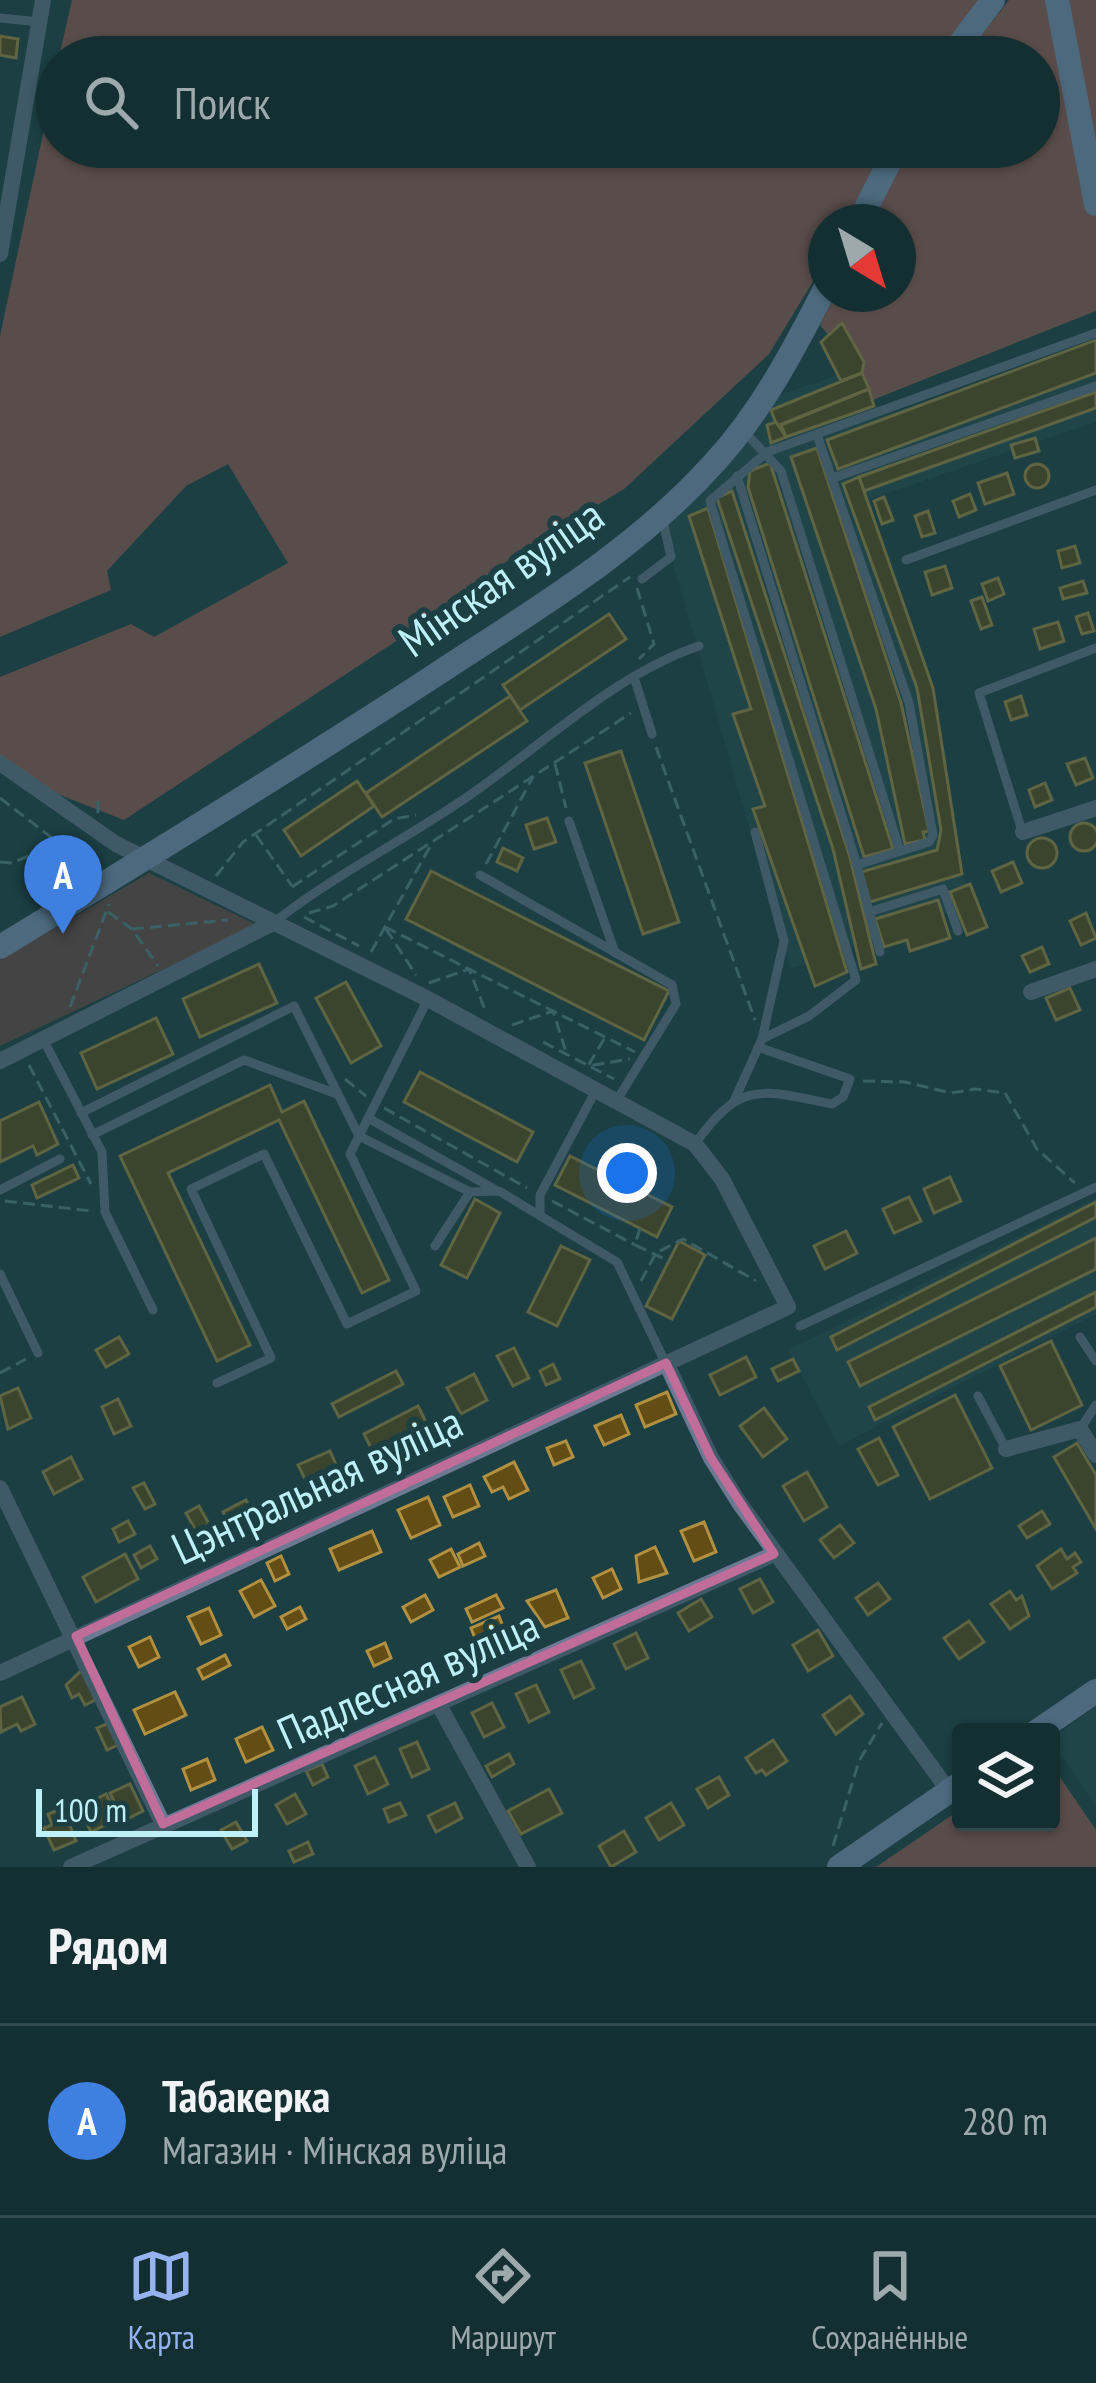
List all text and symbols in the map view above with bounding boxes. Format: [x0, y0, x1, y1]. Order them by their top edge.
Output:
search box [36, 36, 1060, 168]
icon: search [78, 69, 144, 135]
text: Поиск [174, 73, 270, 131]
north arrow [808, 204, 916, 312]
street label: Мінская вуліца [387, 486, 614, 669]
pin: A [24, 835, 102, 934]
your location [597, 1143, 657, 1203]
street label: Цэнтральная вуліца [162, 1392, 471, 1577]
street label: Падлесная вуліца [268, 1595, 547, 1761]
map controls [952, 1723, 1060, 1831]
button: layers [952, 1723, 1060, 1831]
scale bar [36, 1783, 258, 1836]
text: 100 m [54, 1788, 127, 1831]
text: Рядом [48, 1912, 168, 1978]
text: Табакерка [162, 2066, 330, 2124]
text: A [77, 2095, 97, 2146]
text: 280 m [962, 2095, 1048, 2146]
text: Магазин · Мінская вуліца [162, 2124, 507, 2175]
tab: Карта [128, 2243, 195, 2358]
tab: Маршрут [450, 2243, 556, 2358]
tab: Сохранённые [811, 2243, 968, 2358]

